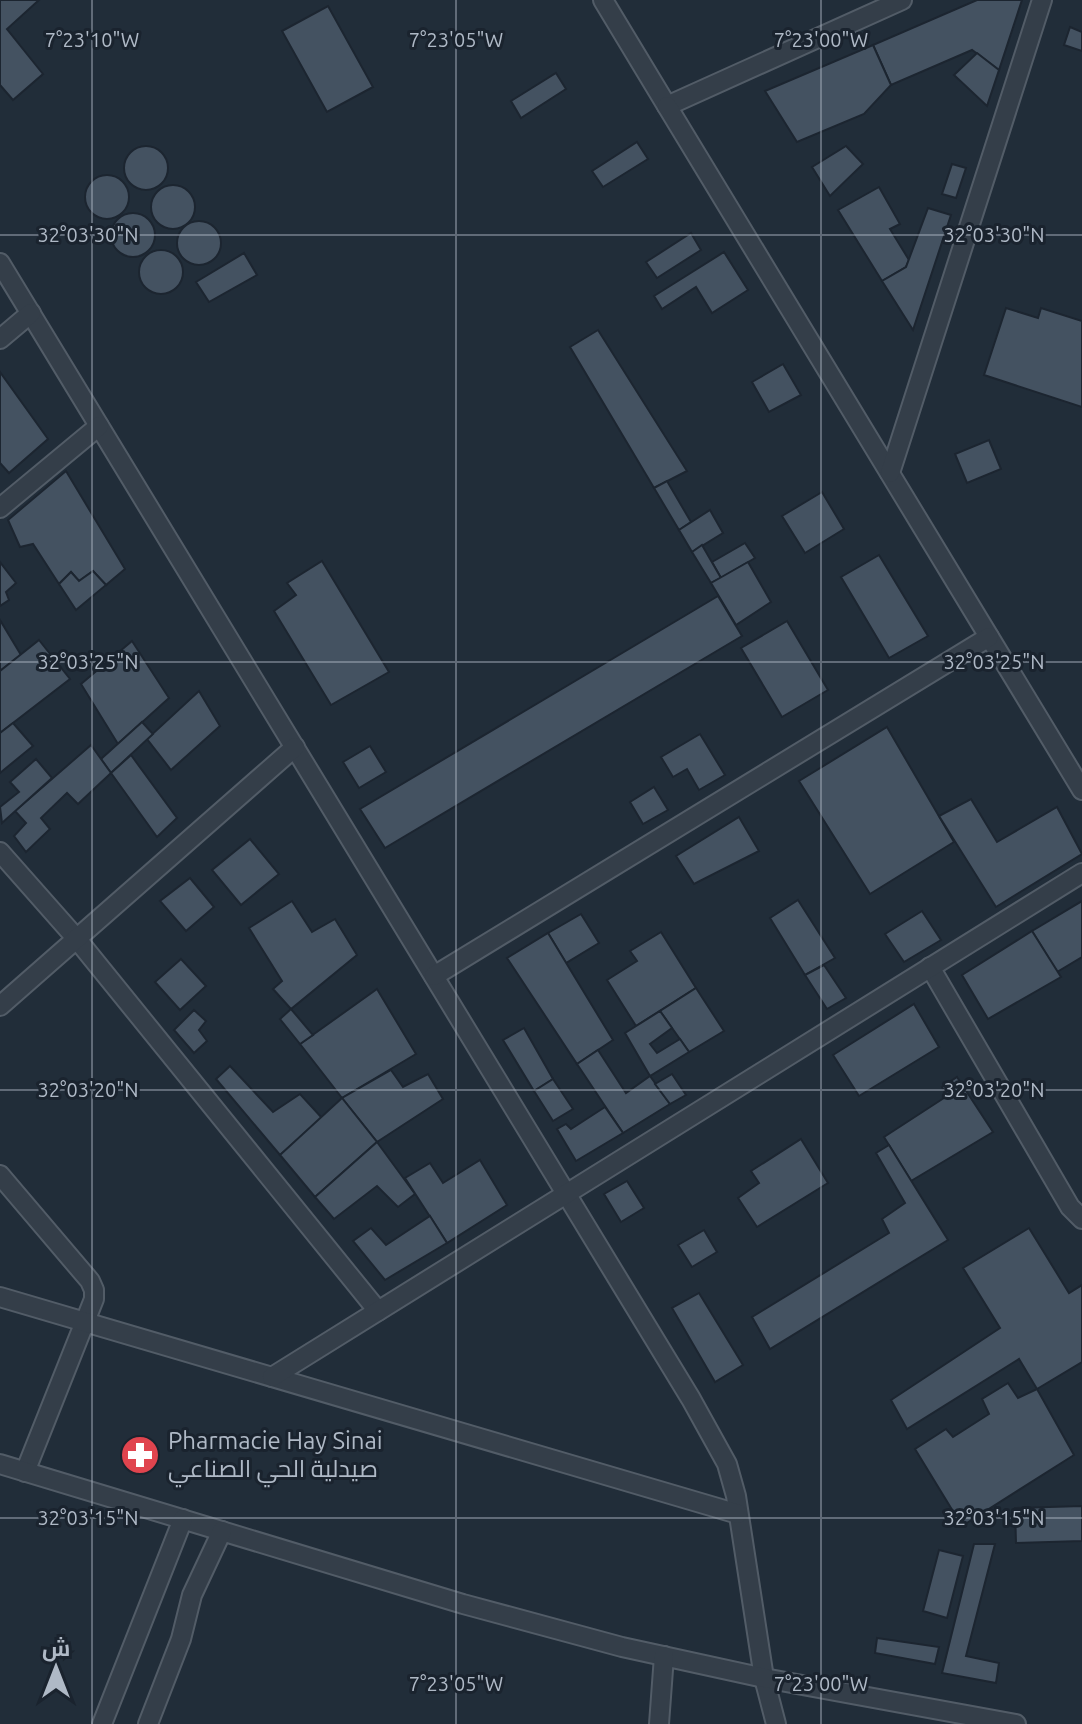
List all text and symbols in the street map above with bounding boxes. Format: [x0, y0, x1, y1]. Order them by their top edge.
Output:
text: 7°23'10"W [45, 28, 139, 51]
text: 7°23'05"W [409, 28, 503, 51]
text: 7°23'00"W [774, 28, 868, 51]
text: 32°03'30"N [37, 223, 139, 246]
text: 32°03'30"N [943, 223, 1045, 246]
text: 32°03'25"N [37, 650, 139, 673]
text: 32°03'25"N [943, 650, 1045, 673]
text: 32°03'20"N [37, 1078, 139, 1101]
text: 32°03'20"N [943, 1078, 1045, 1101]
place label: Pharmacie Hay Sinai صيدلية الحي الصناعي [168, 1427, 383, 1488]
pharmacy icon: Pharmacie Hay Sinai صيدلية الحي الصناعي [119, 1434, 161, 1476]
text: 32°03'15"N [37, 1506, 139, 1529]
text: 32°03'15"N [943, 1506, 1045, 1529]
north arrow [16, 1628, 96, 1708]
text: ش [42, 1635, 70, 1662]
text: 7°23'05"W [409, 1672, 503, 1695]
text: 7°23'00"W [774, 1672, 868, 1695]

